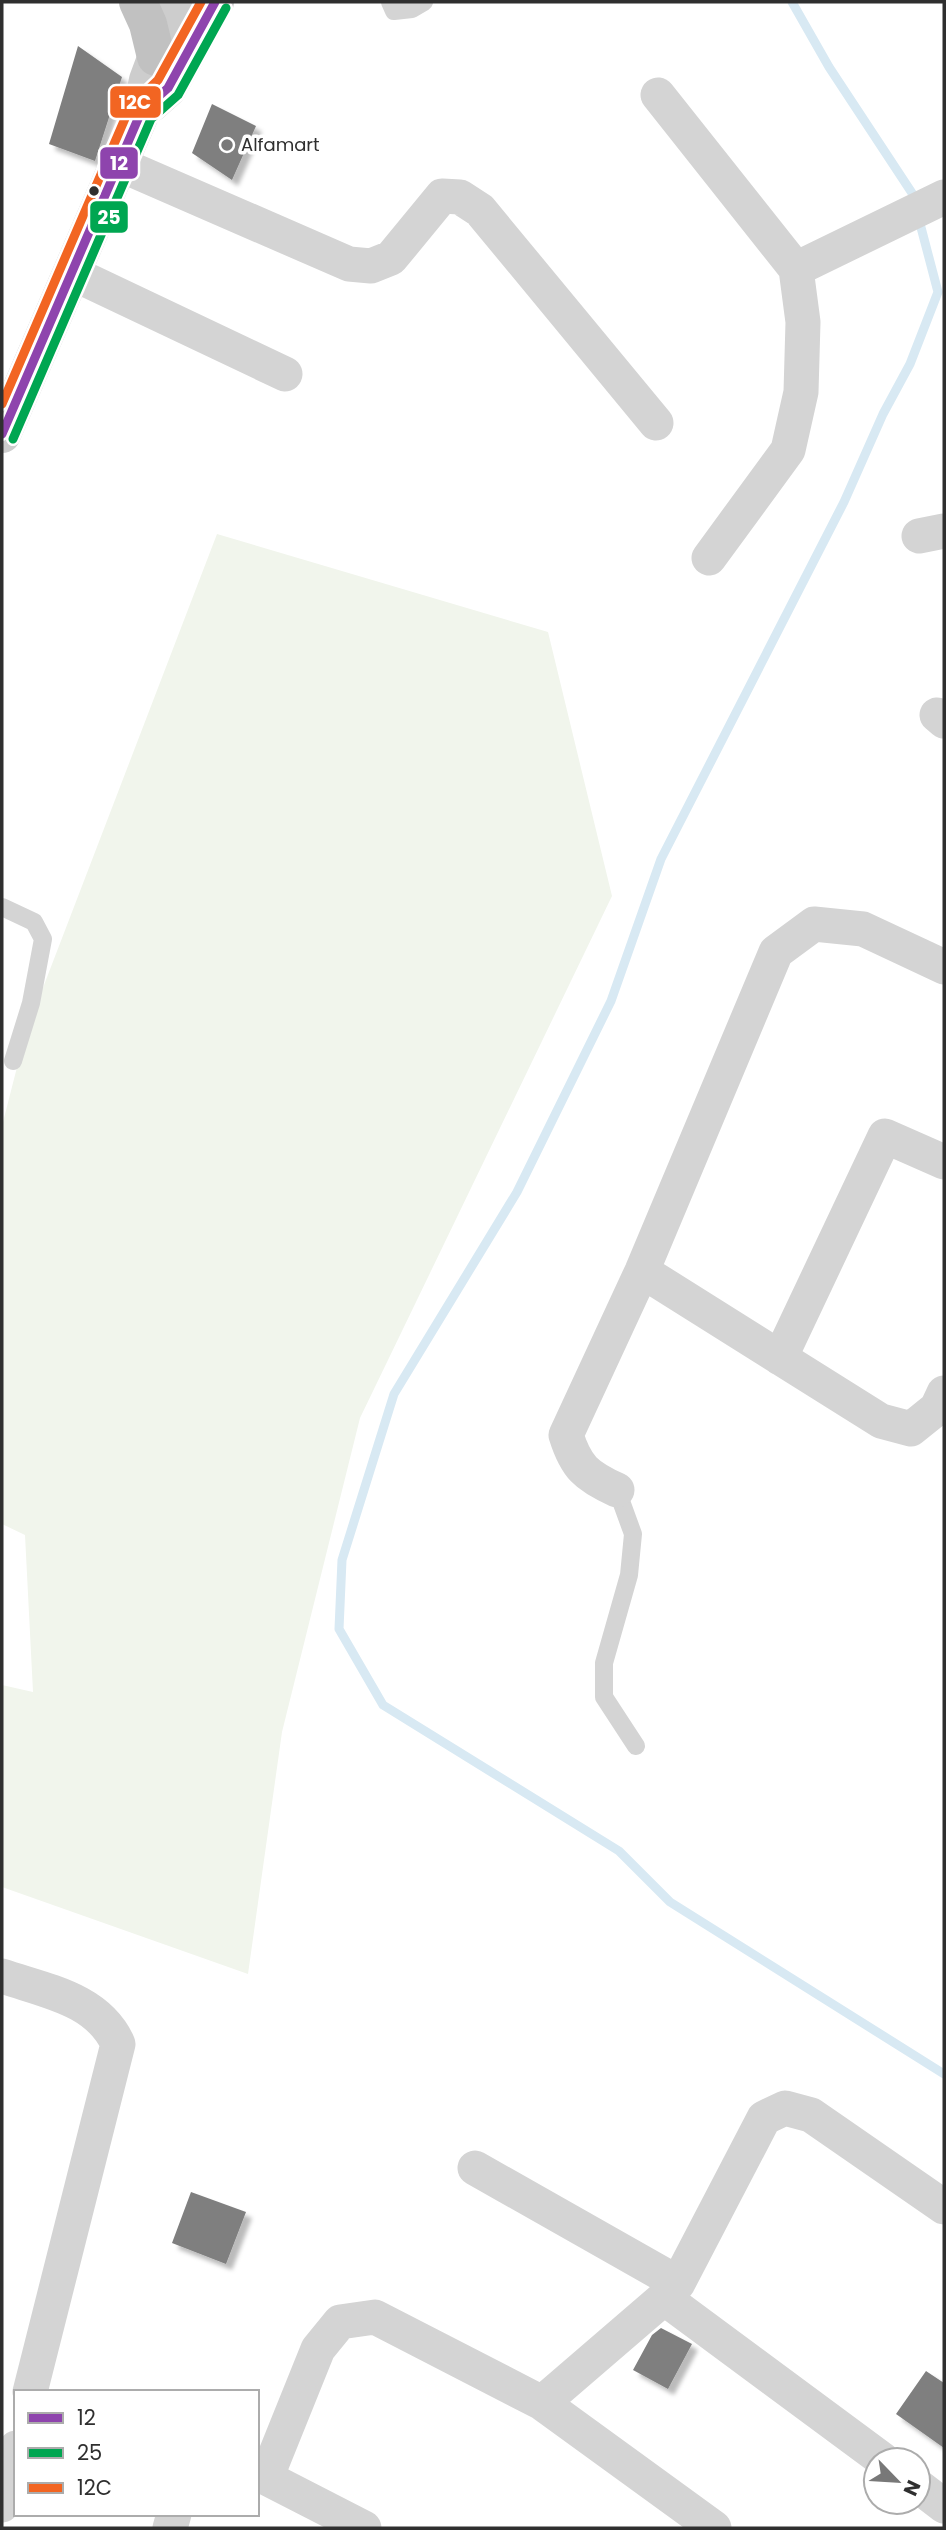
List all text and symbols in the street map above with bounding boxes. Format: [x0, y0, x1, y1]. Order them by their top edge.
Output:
line badge: 12C [109, 85, 162, 119]
text: 12C [119, 89, 151, 116]
place label: Alfamart [241, 132, 320, 157]
marker: Alfamart [219, 137, 235, 153]
line badge: 12 [99, 146, 139, 180]
text: 12 [110, 150, 128, 177]
unlabelled marker [87, 184, 101, 198]
line badge: 25 [89, 200, 129, 234]
text: 25 [97, 204, 121, 231]
legend [14, 2390, 259, 2516]
text: 12 [77, 2403, 96, 2432]
text: 25 [77, 2438, 102, 2467]
north arrow [862, 2446, 932, 2516]
text: 12C [77, 2473, 112, 2502]
text: N [897, 2476, 927, 2500]

